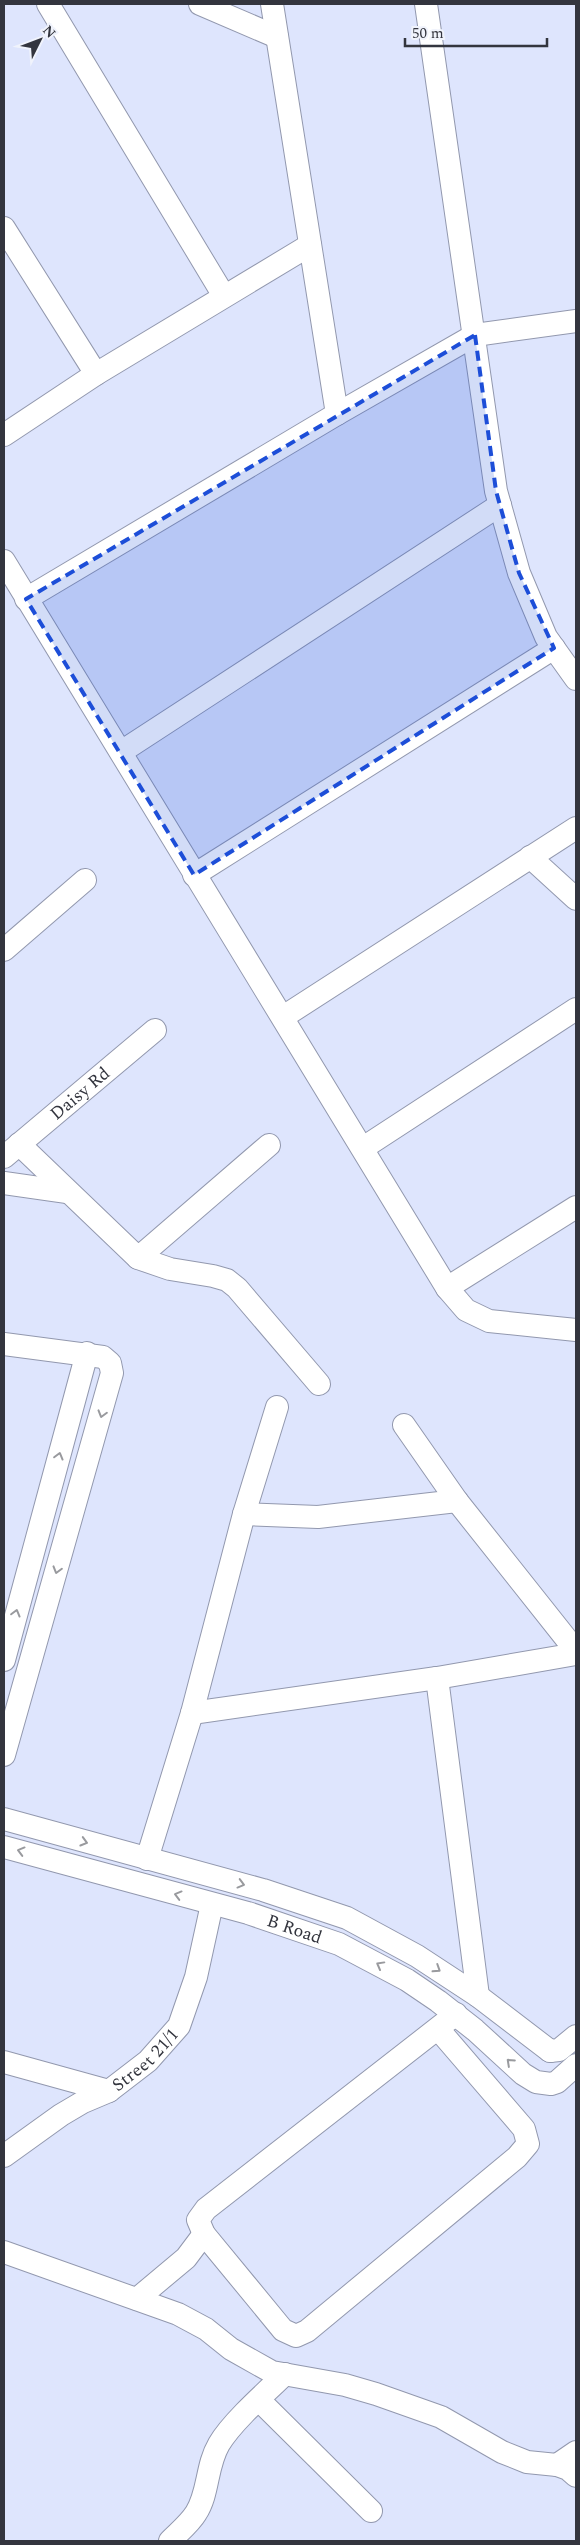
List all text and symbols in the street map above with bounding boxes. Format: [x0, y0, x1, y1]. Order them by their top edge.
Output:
north arrow [15, 15, 65, 65]
scale bar [405, 15, 548, 47]
text: N [38, 20, 61, 43]
text: 50 m [412, 22, 444, 45]
street label: Daisy Rd [44, 1060, 116, 1127]
one-way arrow [98, 1409, 108, 1418]
one-way arrow [53, 1451, 64, 1460]
one-way arrow [52, 1566, 63, 1575]
one-way arrow [11, 1609, 21, 1617]
one-way arrow [80, 1836, 88, 1846]
one-way arrow [18, 1847, 26, 1857]
one-way arrow [237, 1878, 246, 1889]
one-way arrow [174, 1890, 182, 1900]
street label: B Road [263, 1907, 326, 1951]
one-way arrow [377, 1961, 386, 1971]
one-way arrow [432, 1963, 441, 1972]
street label: Street 21/1 [106, 2022, 185, 2098]
one-way arrow [506, 2059, 515, 2068]

